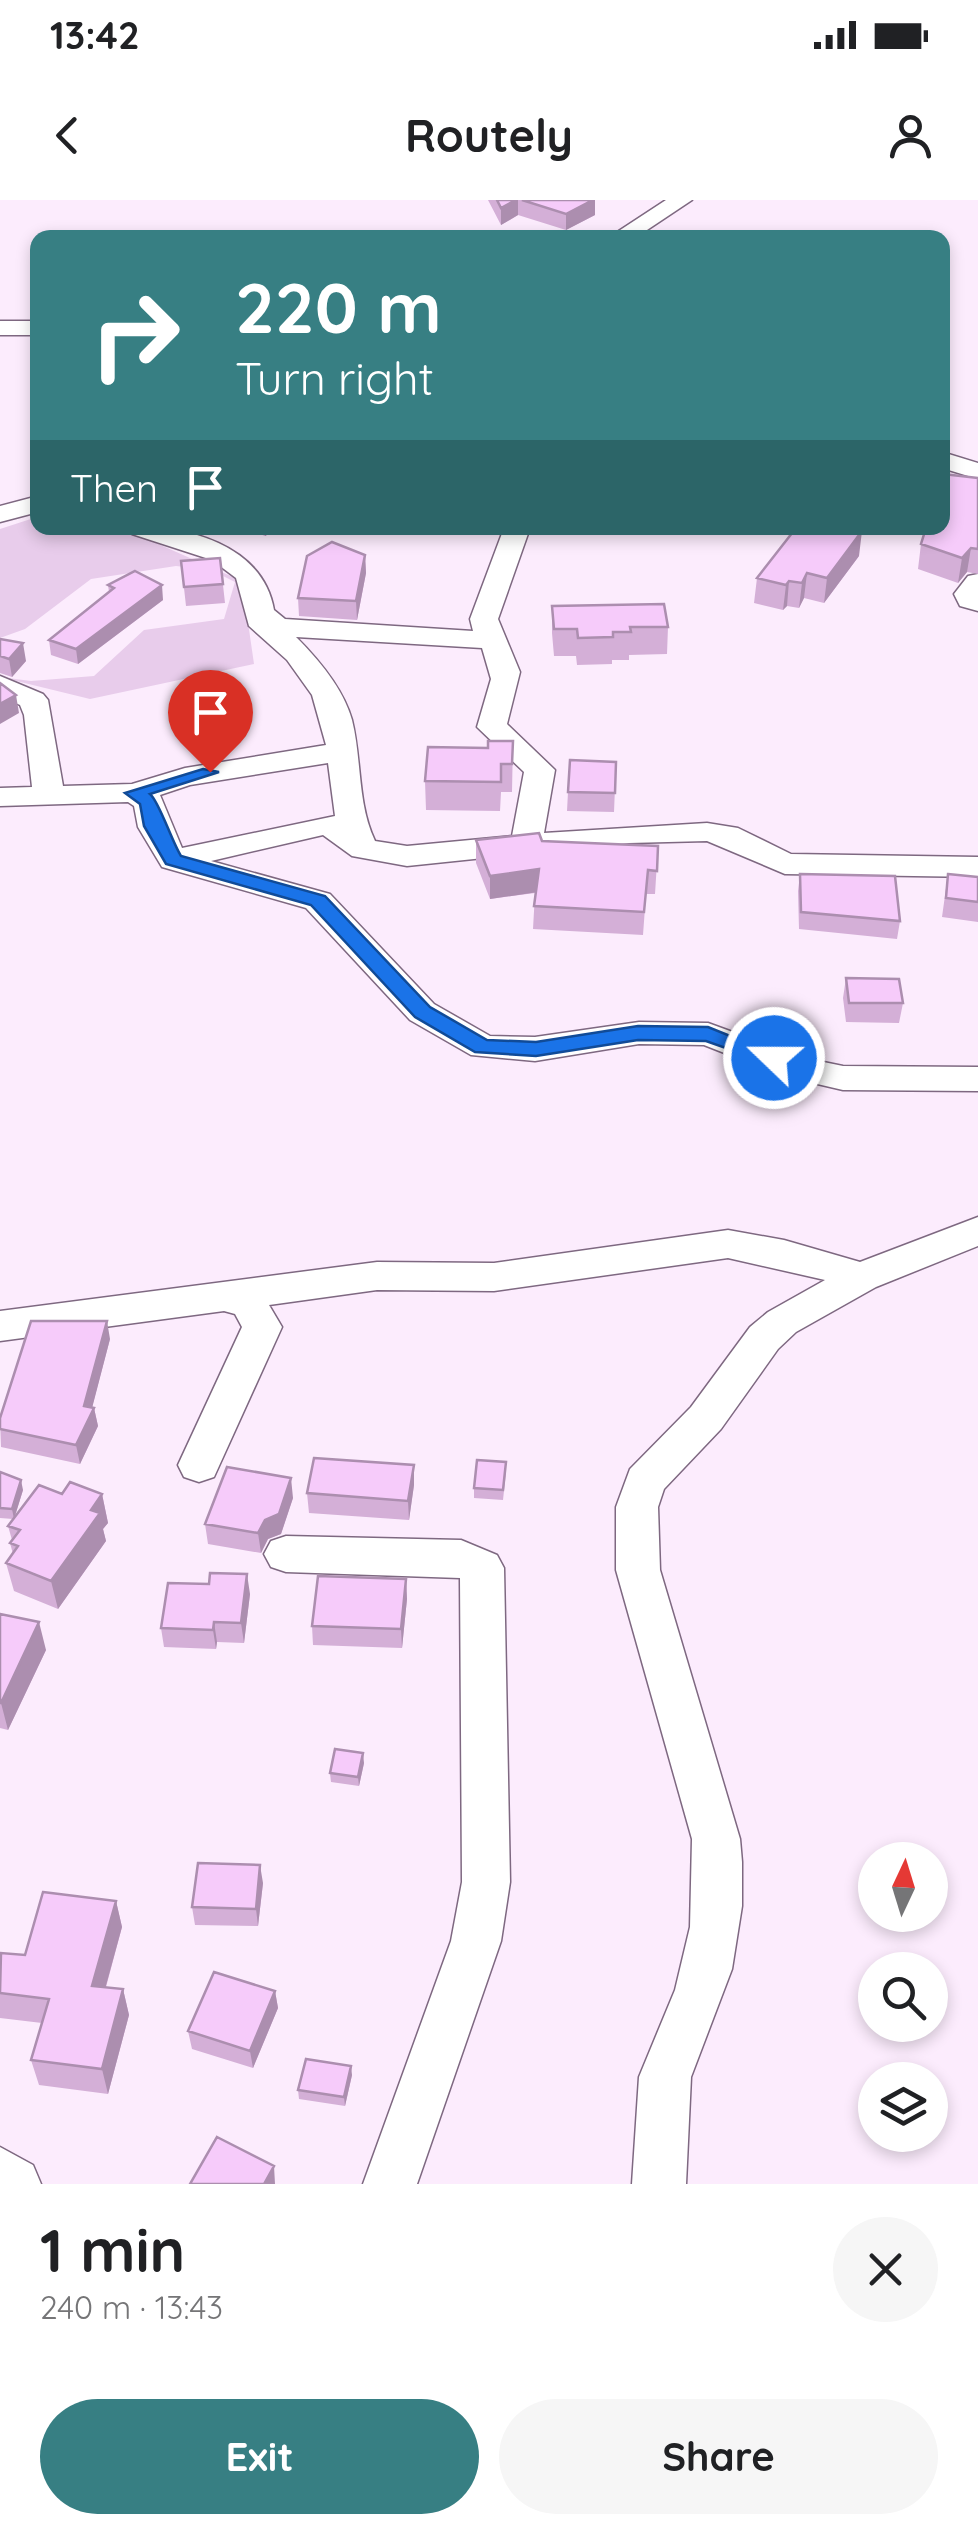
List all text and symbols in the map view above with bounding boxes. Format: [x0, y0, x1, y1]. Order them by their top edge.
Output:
text: 13:42 [50, 11, 140, 59]
text: Routely [405, 107, 573, 163]
icon: back [40, 108, 95, 163]
icon: person [883, 108, 938, 163]
text: 220 m [235, 263, 442, 351]
icon: right [70, 270, 200, 400]
text: Turn right [235, 350, 434, 406]
icon: arrive [178, 460, 233, 515]
text: Then [70, 464, 158, 512]
pin [168, 670, 253, 773]
icon: arrive [183, 685, 238, 740]
position arrow [722, 1006, 826, 1110]
north arrow [858, 1842, 948, 1932]
map controls [858, 1842, 948, 2152]
button: search [858, 1952, 948, 2042]
button: layers [858, 2062, 948, 2152]
text: 1 min [40, 2212, 185, 2287]
button: close [833, 2217, 938, 2322]
text: 240 m · 13:43 [40, 2287, 223, 2327]
button: Exit [40, 2399, 479, 2514]
button: Share [499, 2399, 938, 2514]

